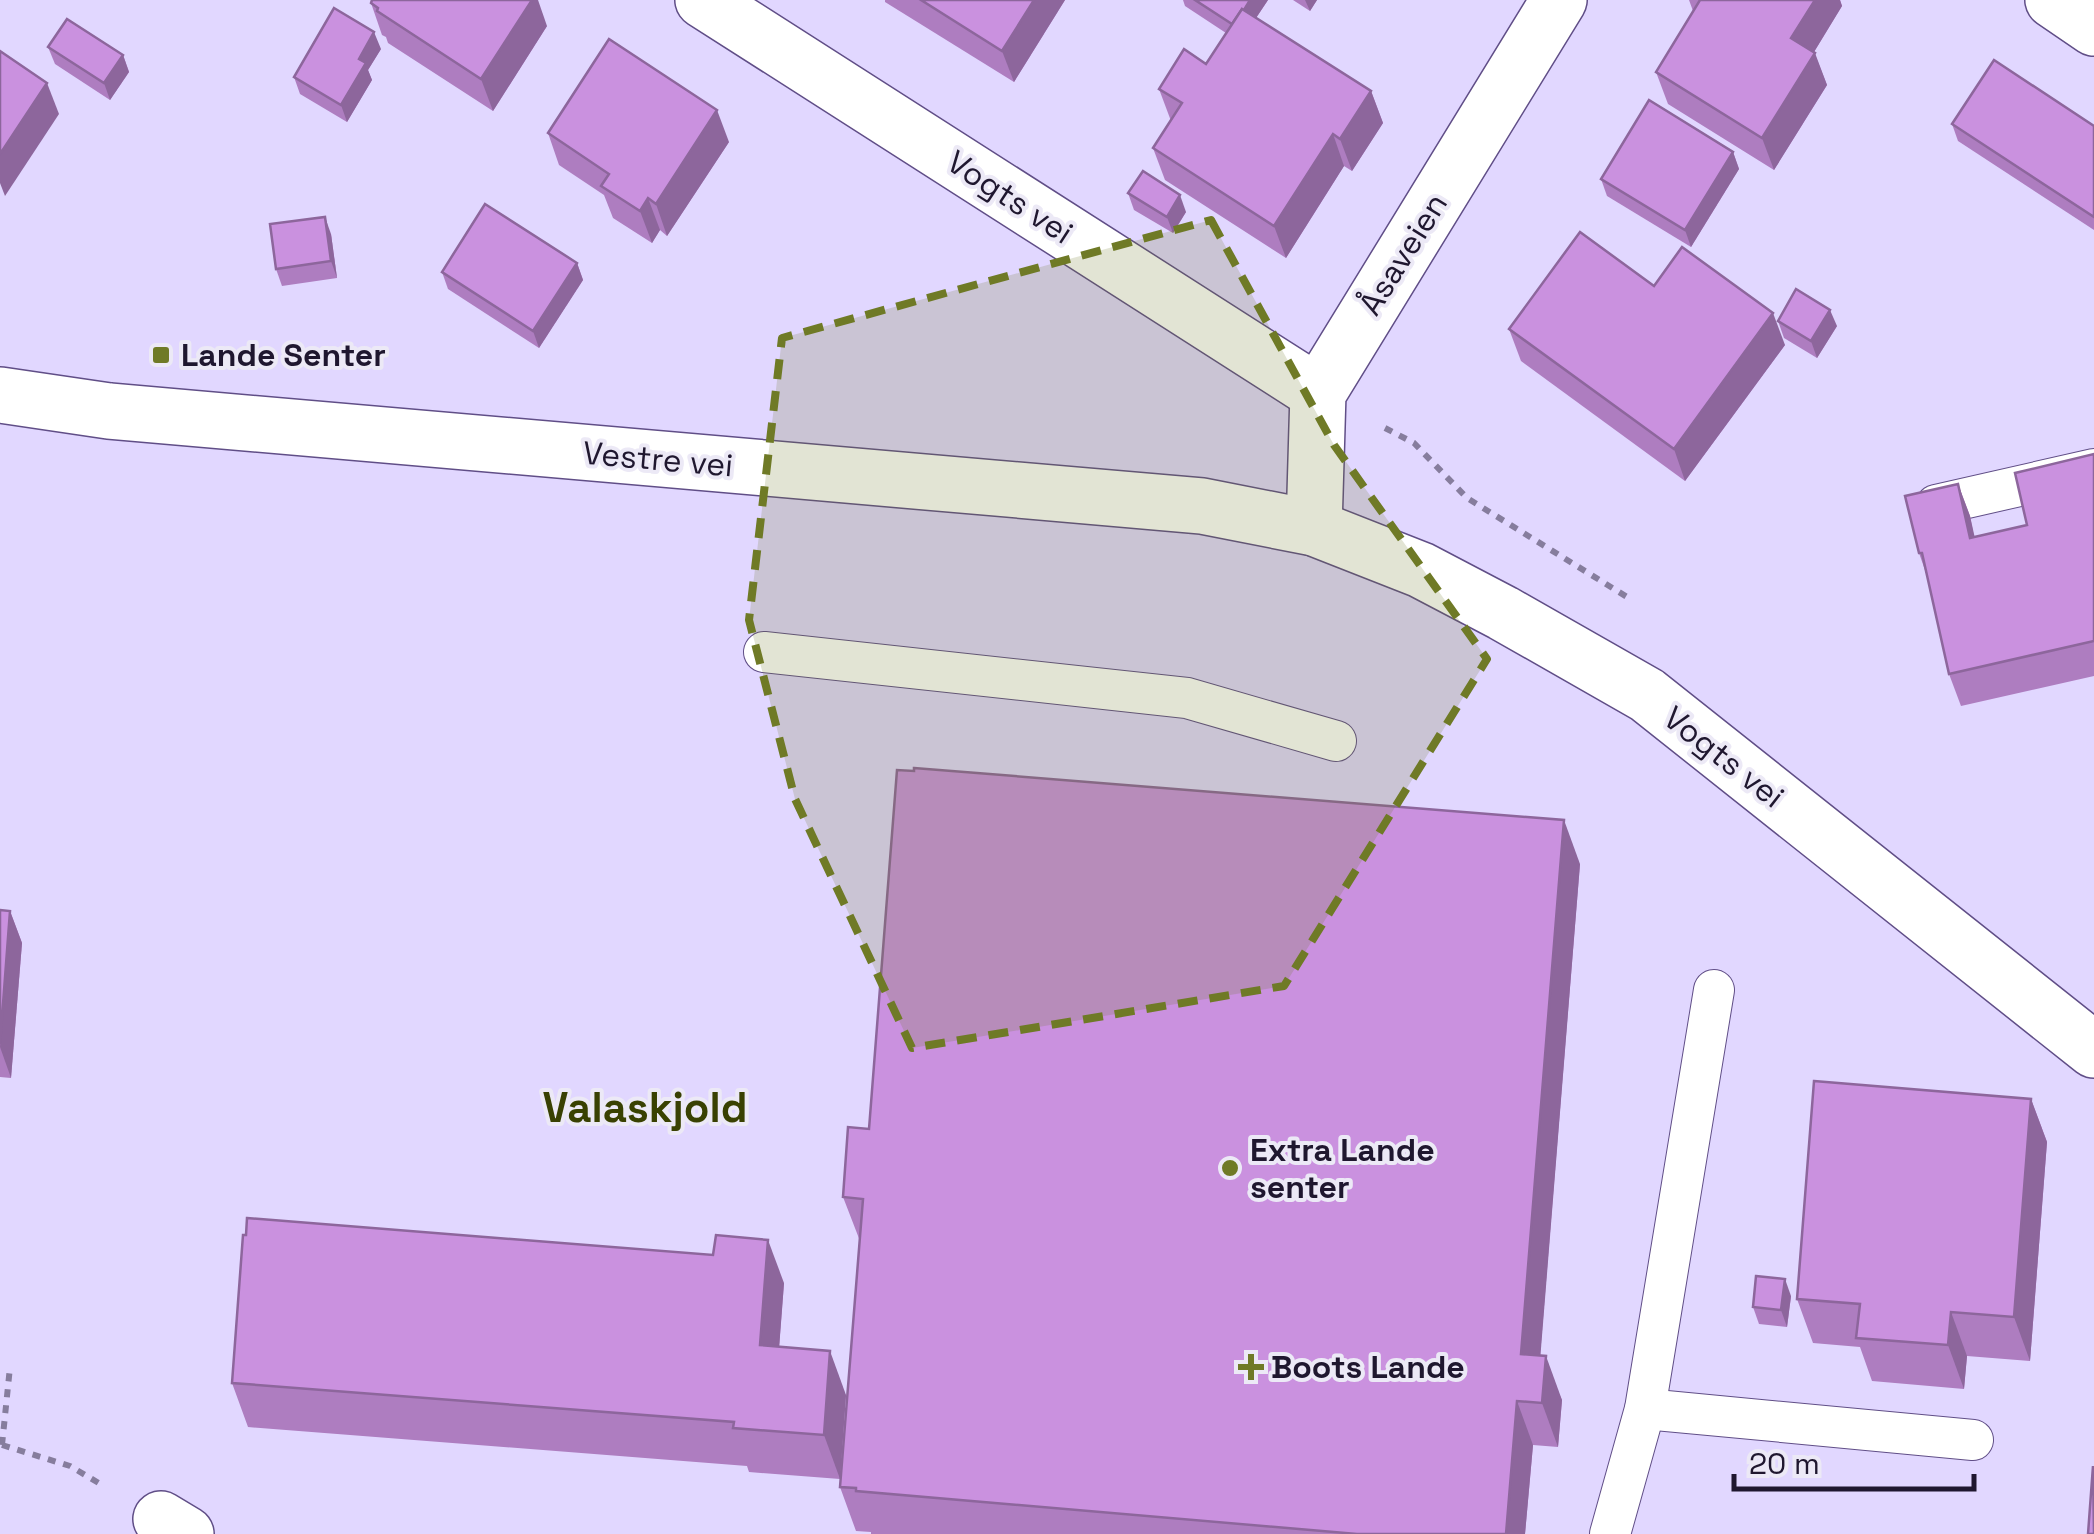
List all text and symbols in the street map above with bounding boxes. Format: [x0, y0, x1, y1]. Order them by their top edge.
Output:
street label: Vogts vei [940, 142, 1080, 252]
street label: Åsaveien [1350, 186, 1456, 322]
place label: Lande Senter [181, 335, 386, 375]
marker: Lande Senter [150, 344, 172, 366]
street label: Vestre vei [581, 433, 735, 485]
street label: Vogts vei [1656, 697, 1792, 817]
district label: Valaskjold [543, 1081, 747, 1134]
place label: Extra Lande senter [1250, 1130, 1435, 1207]
marker: Extra Lande senter [1219, 1157, 1241, 1179]
place label: Boots Lande [1271, 1347, 1465, 1387]
marker: Boots Lande [1240, 1356, 1262, 1378]
scale bar [1734, 1429, 1974, 1491]
text: 20 m [1749, 1444, 1820, 1483]

